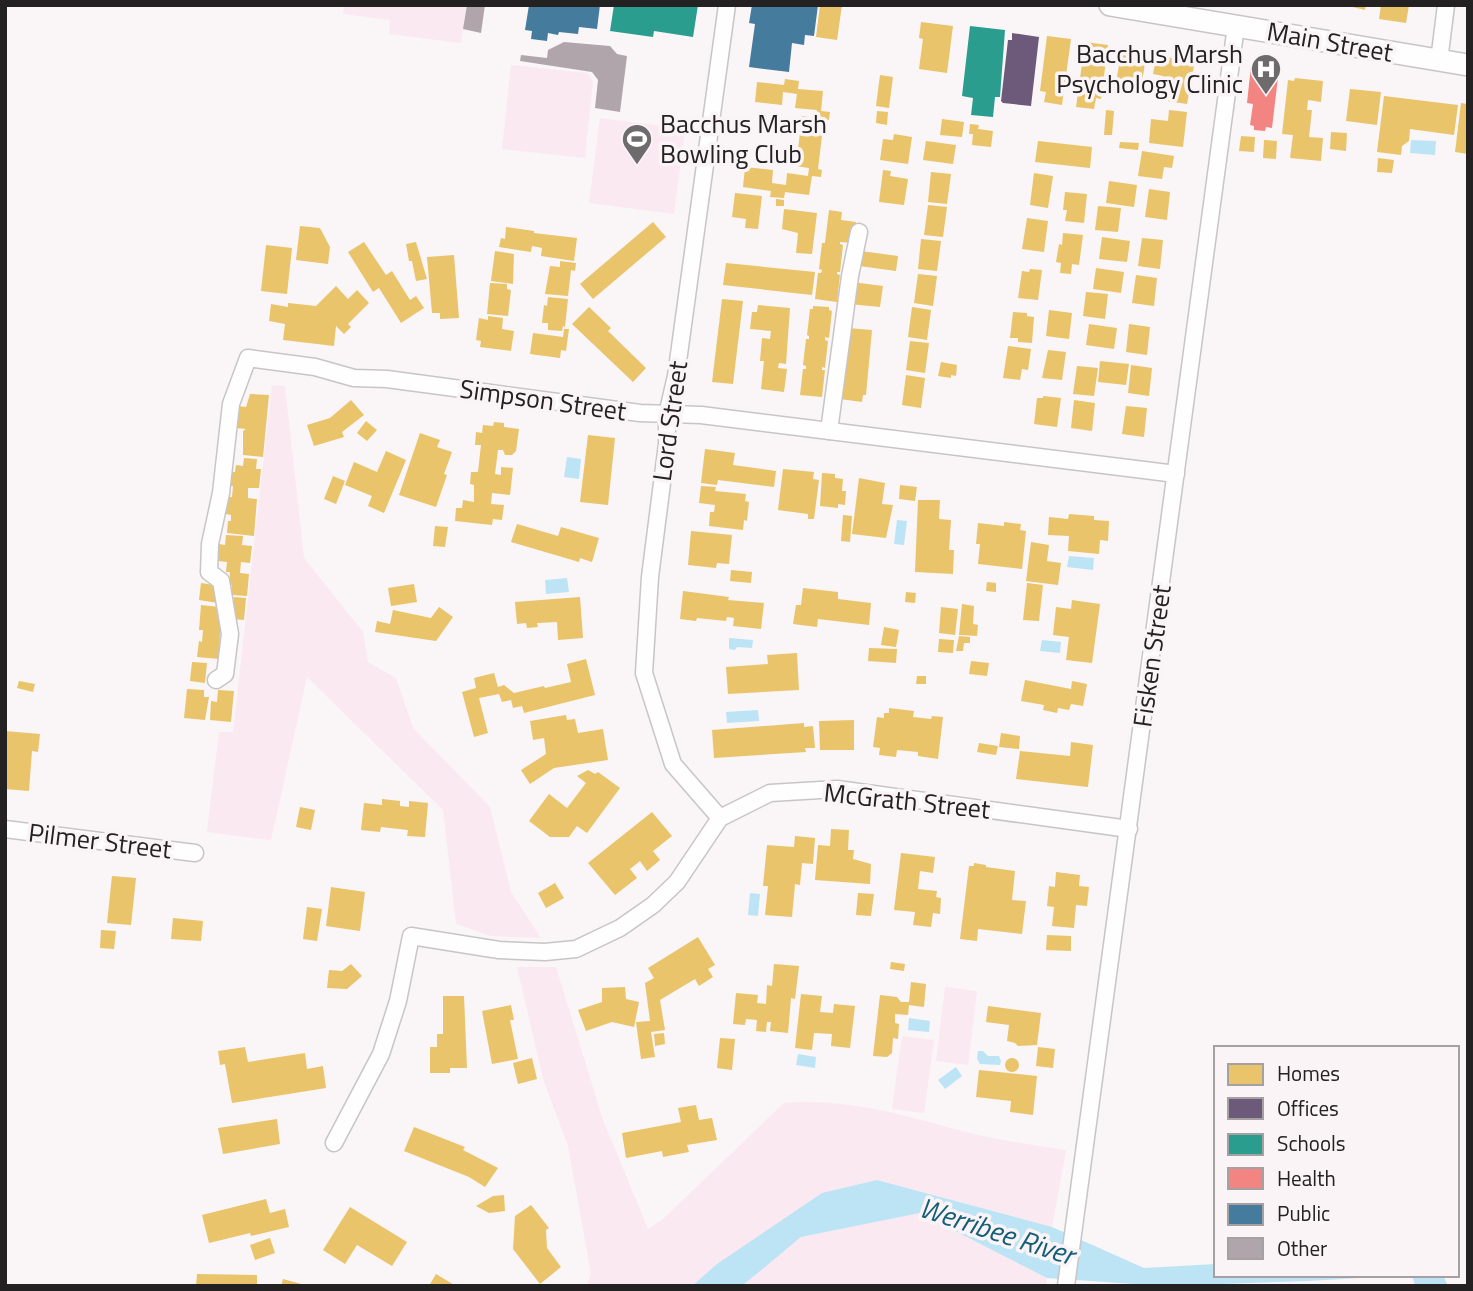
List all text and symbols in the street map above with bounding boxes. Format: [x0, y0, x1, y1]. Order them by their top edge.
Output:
street label: Main Street [1264, 11, 1396, 72]
place label: Bacchus Marsh Psychology Clinic [1056, 34, 1243, 103]
hospital icon: Bacchus Marsh Psychology Clinic [1249, 52, 1283, 96]
place label: Bacchus Marsh Bowling Club [660, 104, 827, 173]
sports icon: Bacchus Marsh Bowling Club [620, 122, 654, 166]
street label: Lord Street [642, 358, 697, 484]
street label: Simpson Street [457, 369, 629, 430]
street label: Fisken Street [1122, 582, 1181, 730]
street label: McGrath Street [822, 772, 992, 829]
street label: Pilmer Street [26, 812, 174, 869]
legend [1214, 1046, 1459, 1277]
text: Homes [1277, 1057, 1340, 1089]
text: Offices [1277, 1092, 1339, 1124]
text: Schools [1277, 1127, 1346, 1159]
text: Health [1277, 1162, 1336, 1194]
water label: Werribee River [914, 1185, 1083, 1277]
text: Public [1277, 1197, 1330, 1229]
text: Other [1277, 1232, 1327, 1264]

